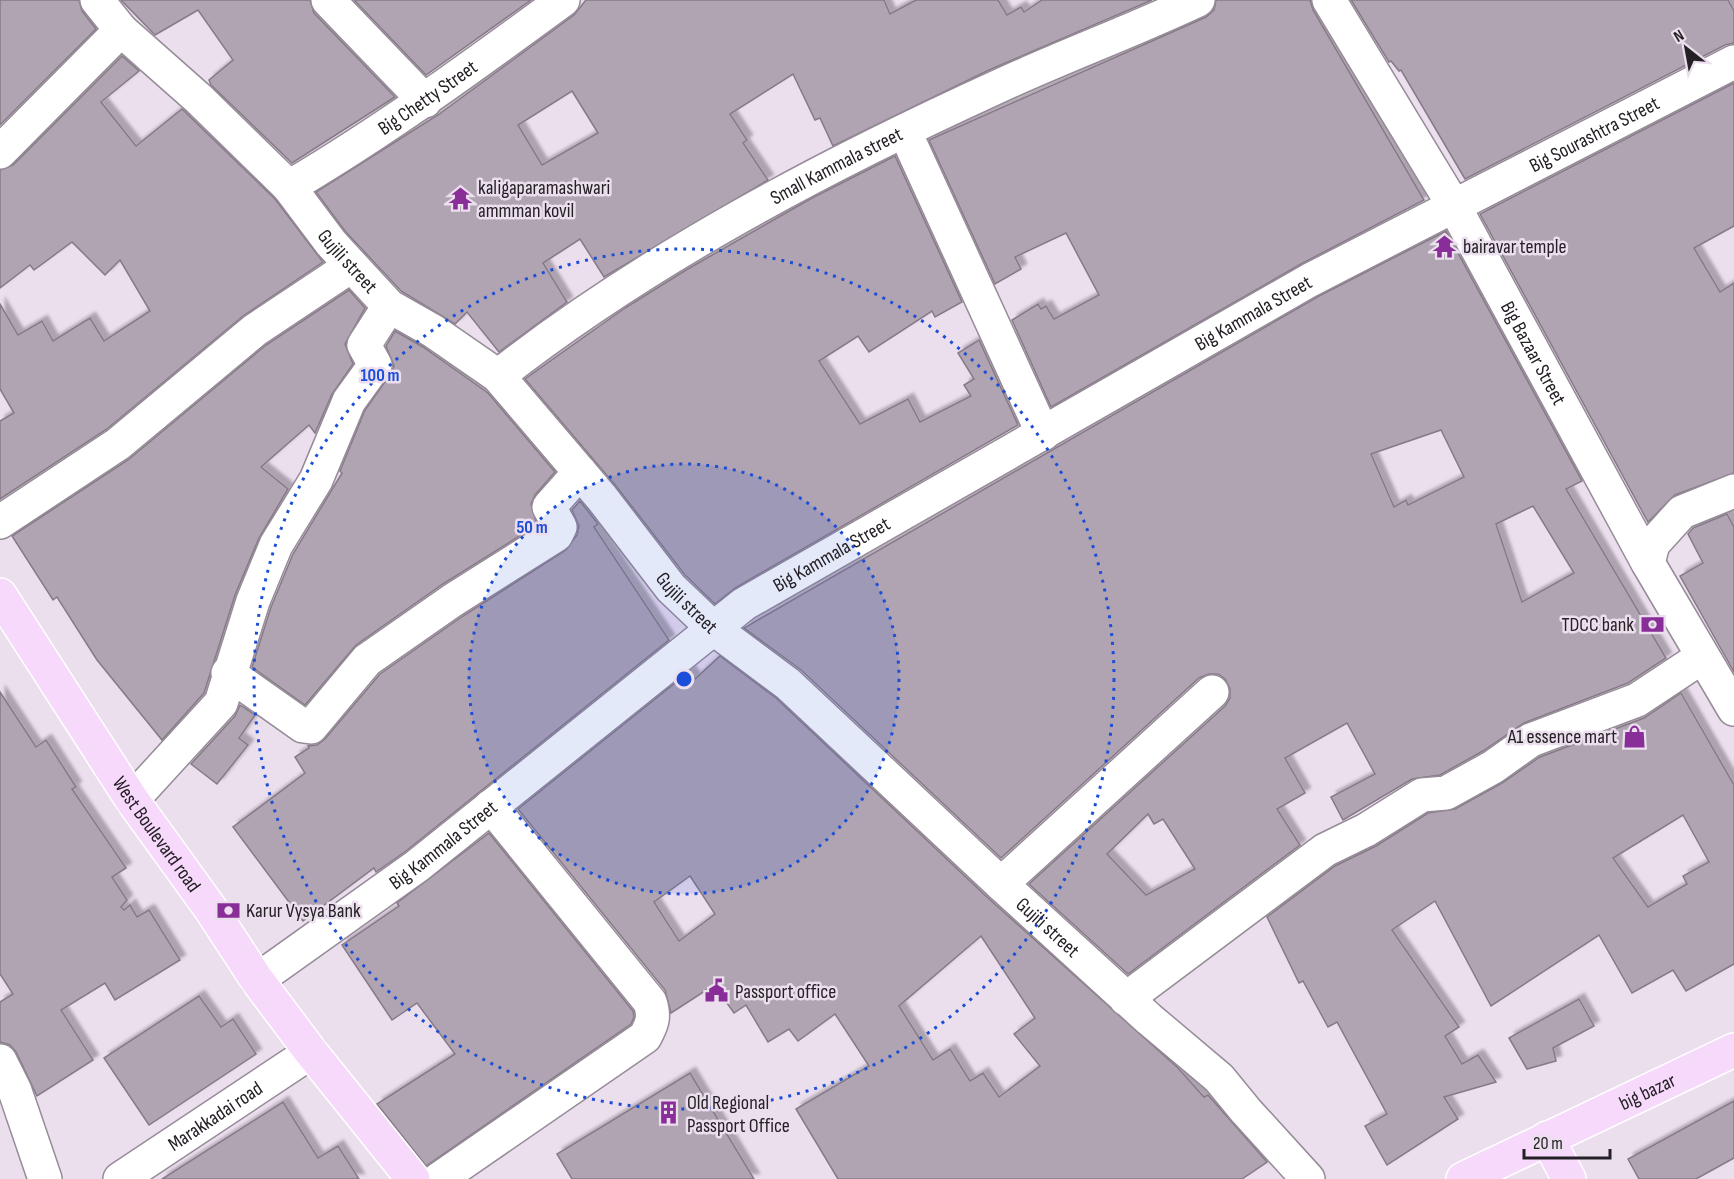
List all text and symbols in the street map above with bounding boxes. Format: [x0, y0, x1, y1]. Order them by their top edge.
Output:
north arrow [1656, 18, 1716, 78]
text: N [1670, 26, 1688, 47]
street label: Big Chetty Street [374, 55, 482, 141]
street label: Big Sourashtra Street [1526, 92, 1663, 178]
street label: Small Kammala street [766, 122, 907, 210]
place label: kaligaparamashwari ammman kovil [478, 176, 610, 223]
temple icon: kaligaparamashwari ammman kovil [447, 186, 473, 212]
street label: Gujili street [312, 225, 382, 298]
temple icon: bairavar temple [1432, 233, 1458, 259]
place label: bairavar temple [1463, 235, 1566, 259]
street label: Big Kammala Street [1191, 271, 1316, 356]
street label: Big Bazaar Street [1495, 297, 1571, 409]
text: 100 m [361, 365, 400, 386]
street label: Big Kammala Street [769, 512, 894, 598]
text: 50 m [516, 517, 548, 538]
street label: Gujili street [650, 568, 722, 639]
bank icon: TDCC bank [1639, 611, 1665, 637]
place label: TDCC bank [1561, 613, 1634, 637]
centre of rings [674, 669, 694, 689]
shop icon: A1 essence mart [1622, 723, 1648, 749]
place label: A1 essence mart [1507, 725, 1617, 749]
street label: West Boulevard road [107, 772, 206, 897]
street label: Big Kammala Street [385, 796, 502, 895]
street label: Gujili street [1011, 893, 1084, 963]
bank icon: Karur Vysya Bank [215, 897, 241, 923]
place label: Karur Vysya Bank [246, 899, 361, 923]
public building icon: Passport office [704, 978, 730, 1004]
place label: Passport office [735, 980, 836, 1004]
street label: big bazar [1615, 1068, 1680, 1116]
street label: Marakkadai road [164, 1077, 267, 1157]
place label: Old Regional Passport Office [687, 1091, 790, 1138]
building icon: Old Regional Passport Office [656, 1100, 682, 1126]
scale bar [1524, 1122, 1610, 1160]
text: 20 m [1533, 1133, 1563, 1154]

